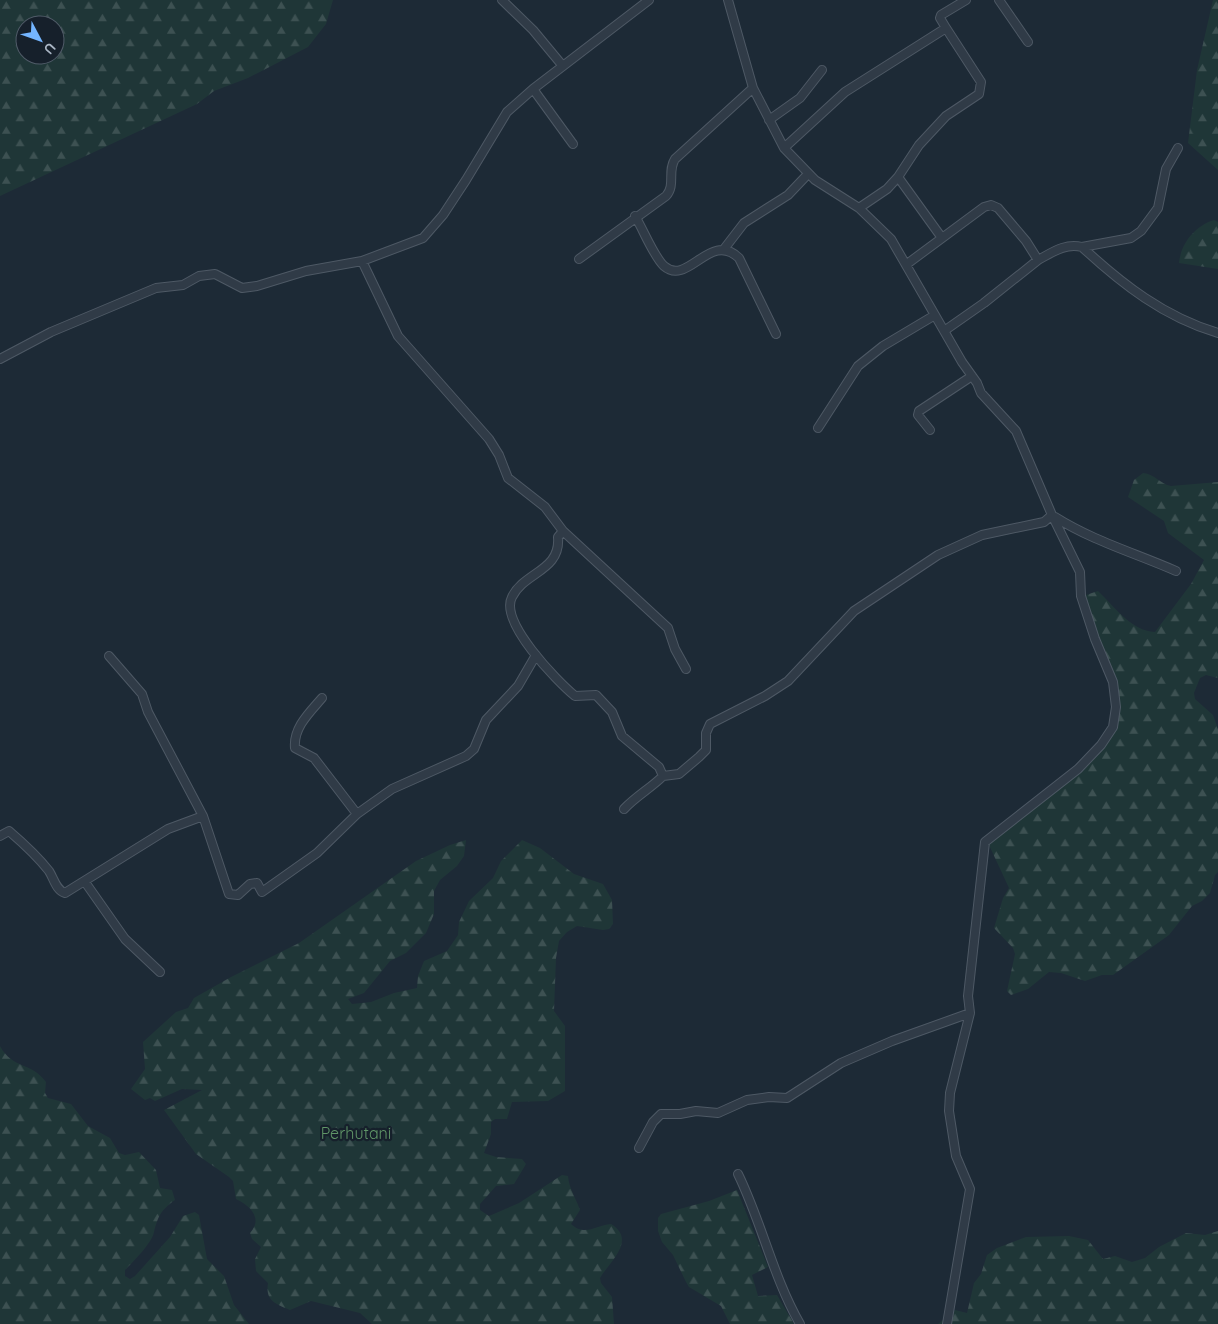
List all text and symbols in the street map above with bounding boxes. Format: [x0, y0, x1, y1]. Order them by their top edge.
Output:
north arrow [15, 15, 65, 65]
text: U [40, 39, 60, 58]
park label: Perhutani [321, 1123, 391, 1143]

